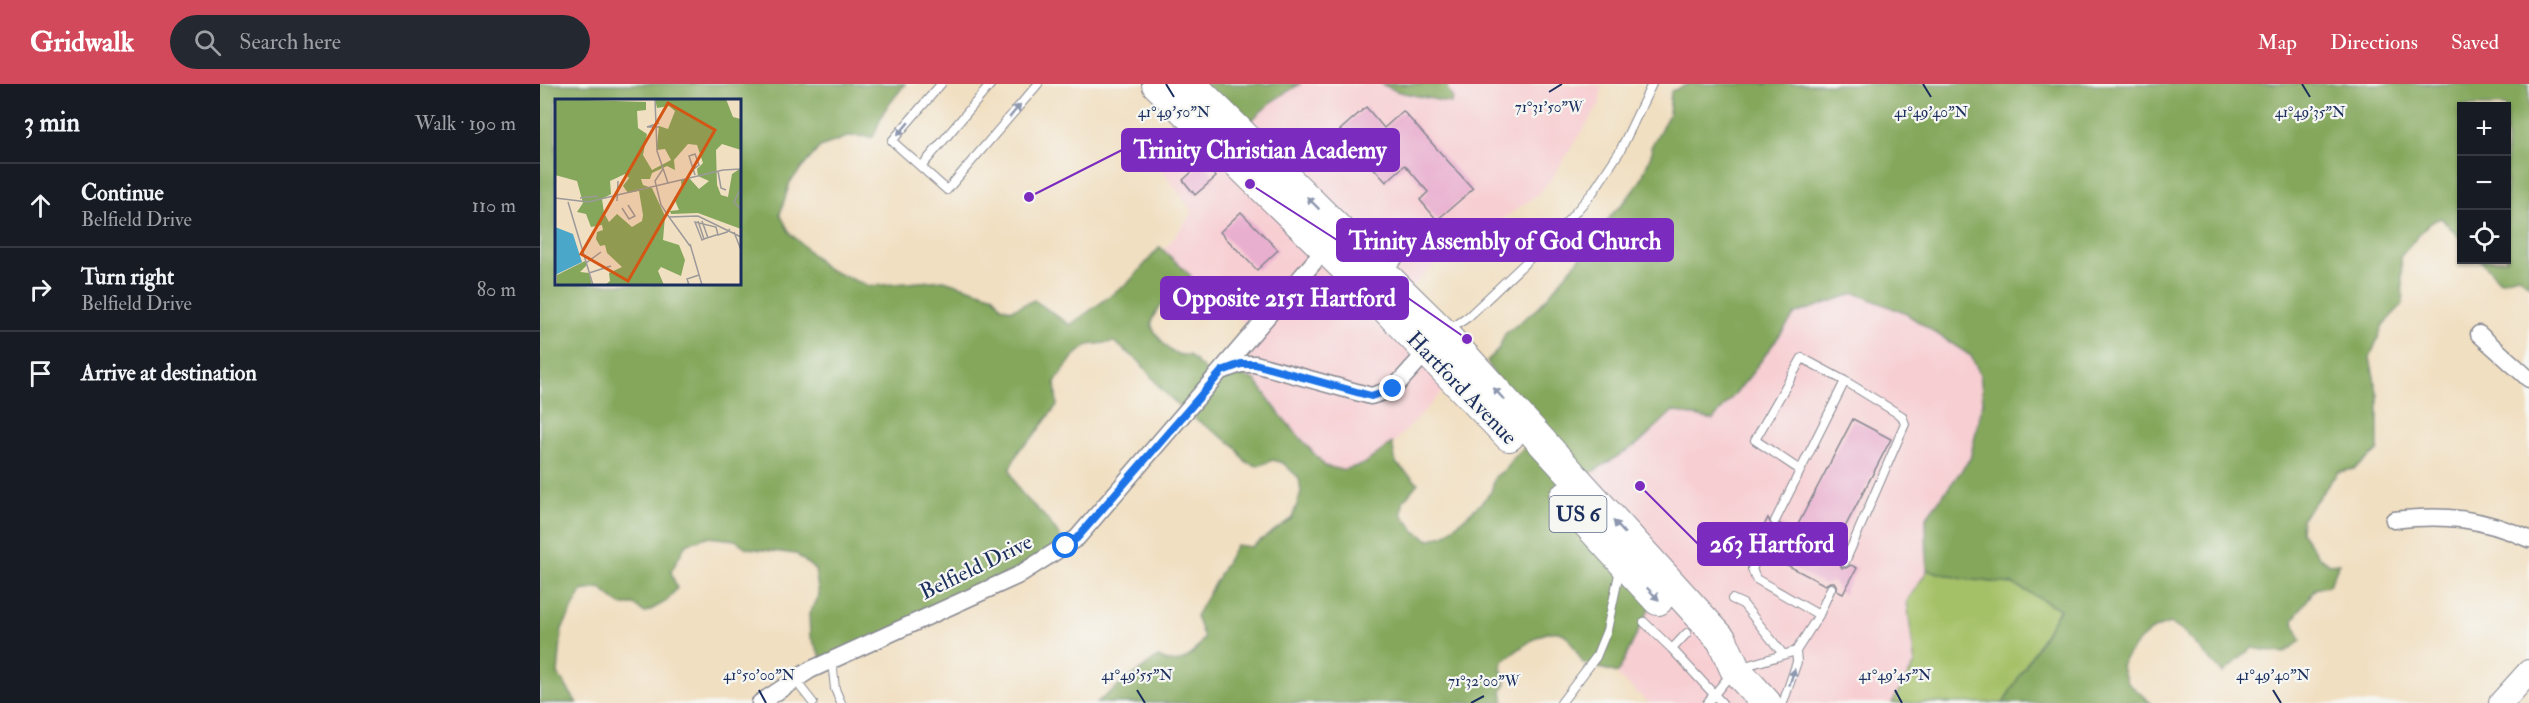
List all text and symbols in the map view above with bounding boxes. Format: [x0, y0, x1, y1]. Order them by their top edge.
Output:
search box [170, 15, 590, 69]
text: Gridwalk [30, 25, 134, 60]
icon: search [191, 26, 224, 59]
text: Search here [239, 28, 341, 56]
text: Map [2257, 29, 2297, 56]
text: Directions [2330, 29, 2418, 56]
text: Saved [2451, 29, 2499, 56]
text: 71°31'50"W [1515, 98, 1584, 117]
inset map [555, 99, 741, 285]
map controls [2457, 102, 2511, 264]
button: + [2457, 102, 2511, 156]
text: 41°49'50"N [1138, 103, 1211, 122]
text: 41°49'40"N [1894, 103, 1969, 122]
text: 41°49'35"N [2275, 103, 2346, 122]
one-way arrow [1008, 104, 1021, 119]
text: 3 min [24, 107, 80, 139]
text: Walk · 190 m [415, 111, 516, 136]
one-way arrow [897, 121, 910, 136]
callout: Trinity Christian Academy [1122, 129, 1399, 171]
text: Trinity Christian Academy [1132, 135, 1388, 166]
button: − [2457, 156, 2511, 210]
text: Continue [81, 179, 164, 207]
icon: ahead [24, 189, 57, 222]
text: 110 m [472, 193, 516, 218]
one-way arrow [1307, 196, 1321, 210]
text: Belfield Drive [81, 207, 192, 232]
button: locate [2457, 210, 2511, 264]
callout: Trinity Assembly of God Church [1337, 219, 1673, 261]
text: Trinity Assembly of God Church [1348, 226, 1662, 257]
text: Turn right [81, 263, 174, 291]
icon: right [24, 273, 57, 306]
text: 80 m [477, 277, 516, 302]
callout: Opposite 2151 Hartford [1161, 277, 1408, 319]
text: Opposite 2151 Hartford [1172, 283, 1396, 314]
text: Belfield Drive [81, 291, 192, 316]
street label: Hartford Avenue [1401, 325, 1523, 451]
icon: arrive [24, 357, 57, 390]
text: Arrive at destination [81, 359, 257, 387]
route end [1379, 375, 1405, 401]
one-way arrow [1492, 387, 1506, 402]
road number: US 6 [1550, 496, 1606, 532]
one-way arrow [1612, 520, 1626, 534]
callout: 263 Hartford [1698, 523, 1847, 565]
street label: Belfield Drive [915, 528, 1037, 606]
text: 263 Hartford [1710, 529, 1834, 560]
route start [1052, 532, 1078, 558]
one-way arrow [1646, 586, 1659, 601]
text: 41°50'00"N [723, 666, 796, 685]
text: 41°49'55"N [1101, 666, 1173, 685]
text: 41°49'45"N [1858, 666, 1932, 685]
text: 41°49'40"N [2236, 666, 2311, 685]
one-way arrow [1787, 668, 1797, 686]
text: 71°32'00"W [1448, 672, 1521, 691]

